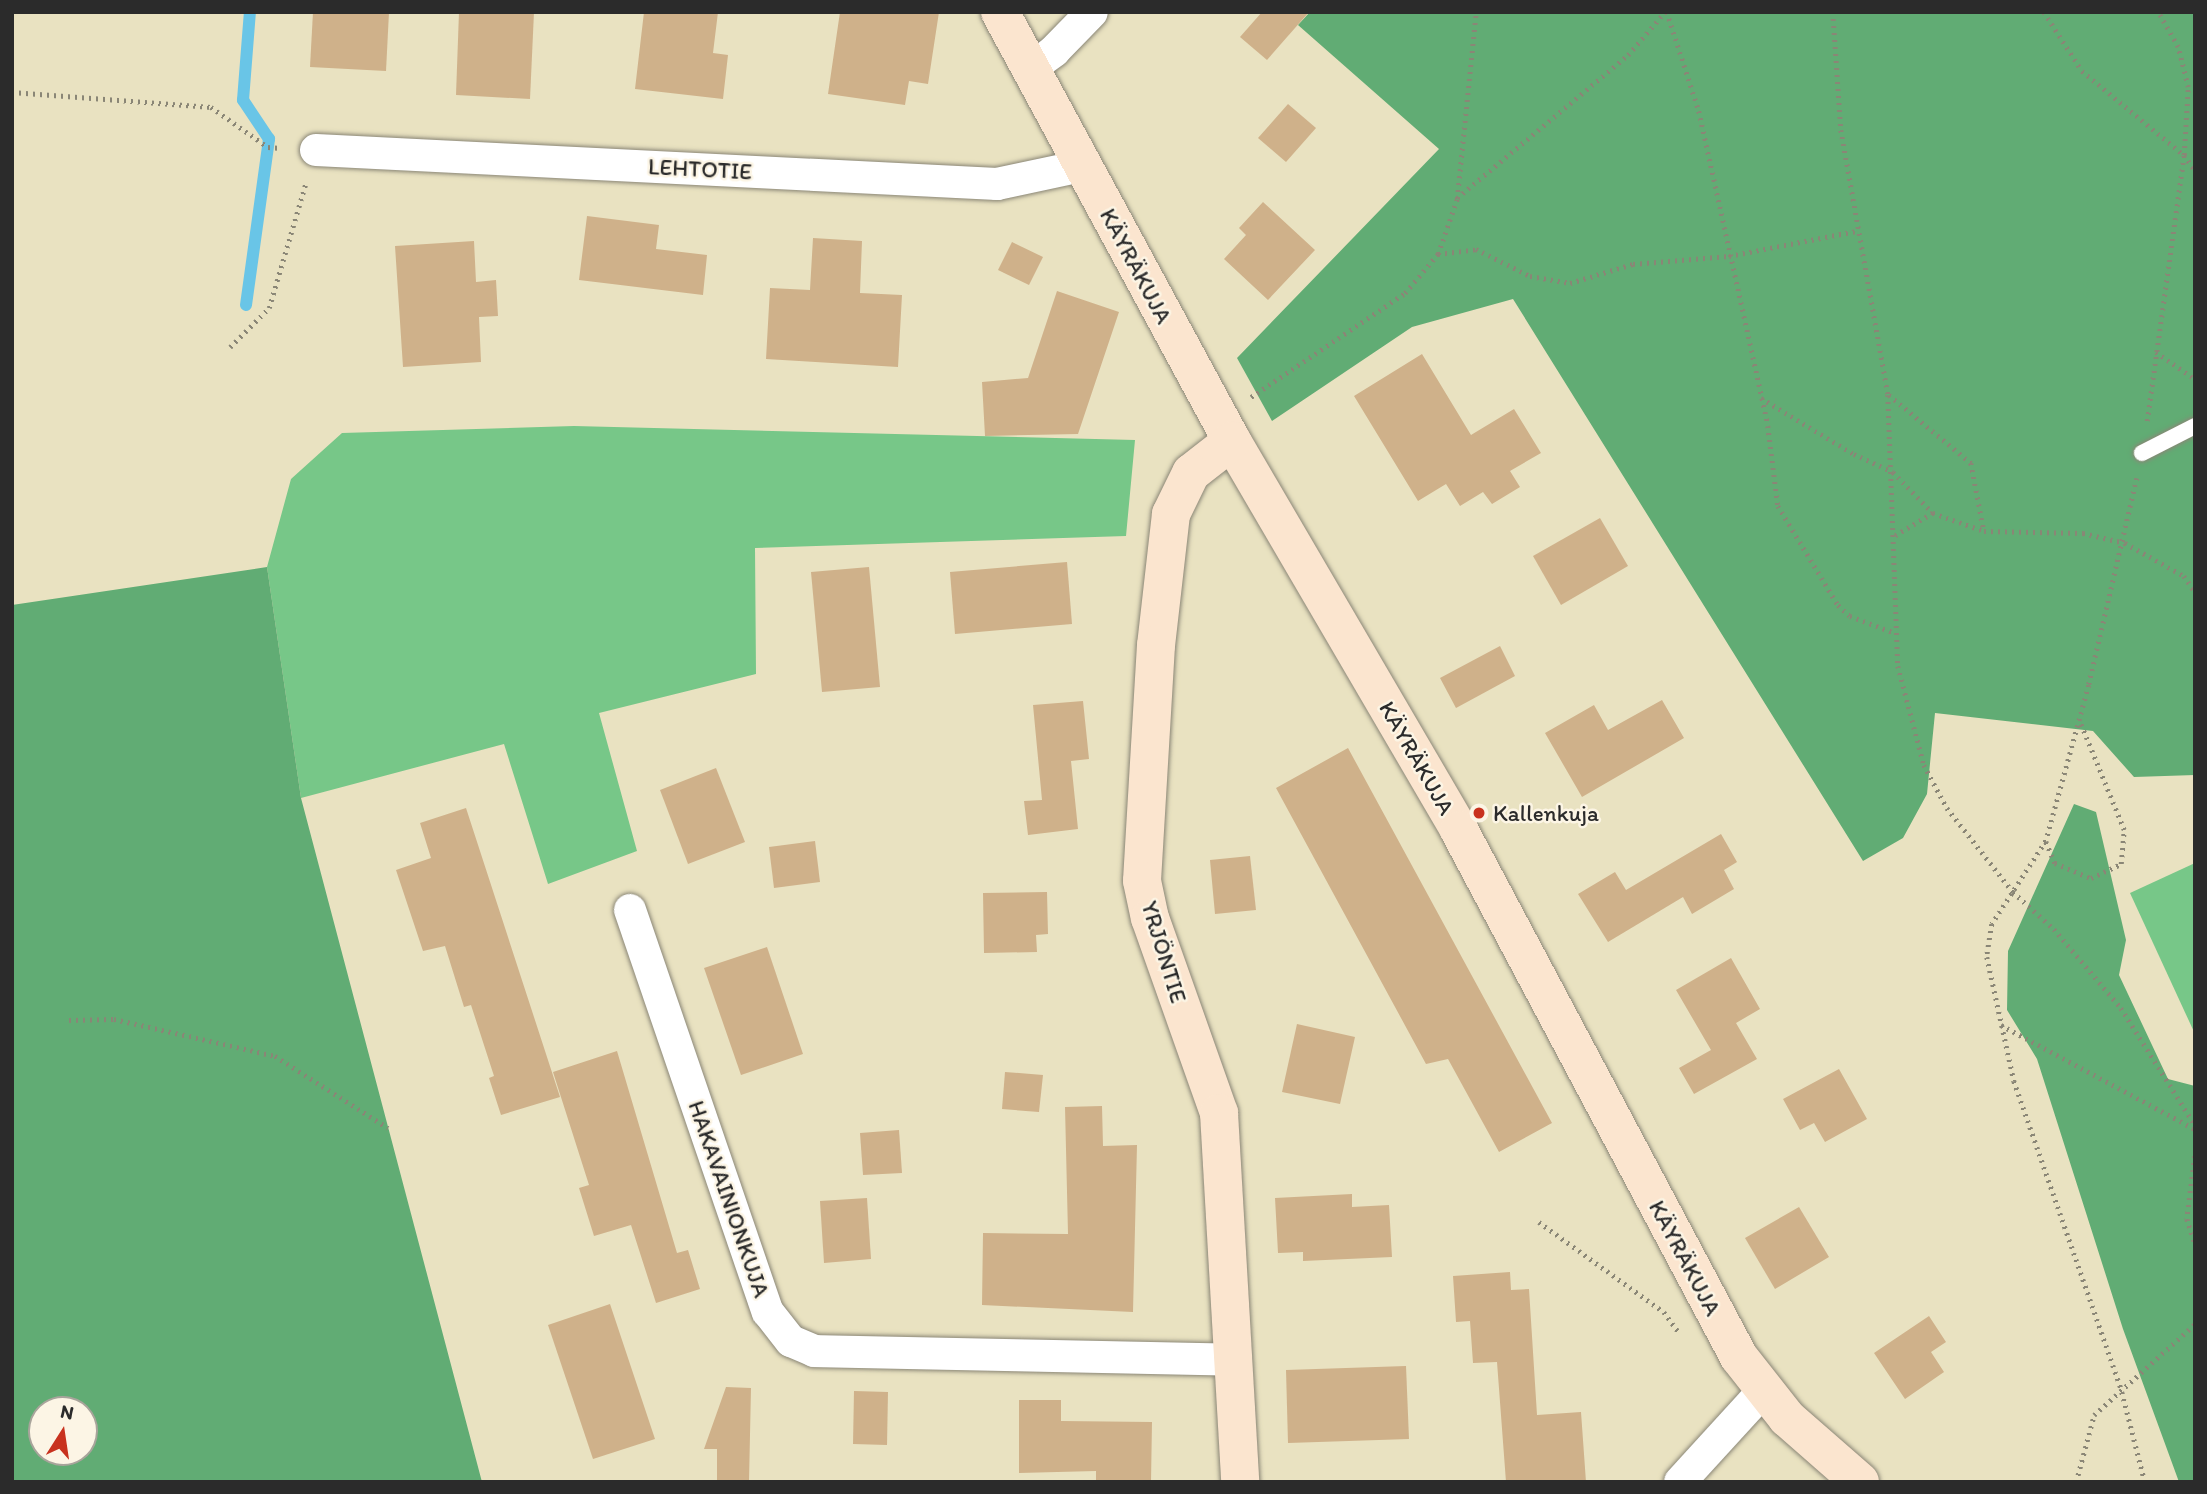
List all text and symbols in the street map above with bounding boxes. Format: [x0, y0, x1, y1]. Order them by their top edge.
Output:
street label: LEHTOTIE [647, 152, 753, 186]
street label: KÄYRÄKUJA [1094, 204, 1178, 328]
street label: KÄYRÄKUJA [1373, 696, 1461, 820]
place label: Kallenkuja [1493, 799, 1599, 827]
marker: Kallenkuja [1471, 805, 1487, 821]
street label: YRJÖNTIE [1135, 898, 1193, 1006]
street label: HAKAVAINIONKUJA [682, 1097, 776, 1301]
street label: KÄYRÄKUJA [1643, 1196, 1727, 1320]
north arrow [28, 1396, 98, 1466]
text: N [58, 1399, 76, 1425]

